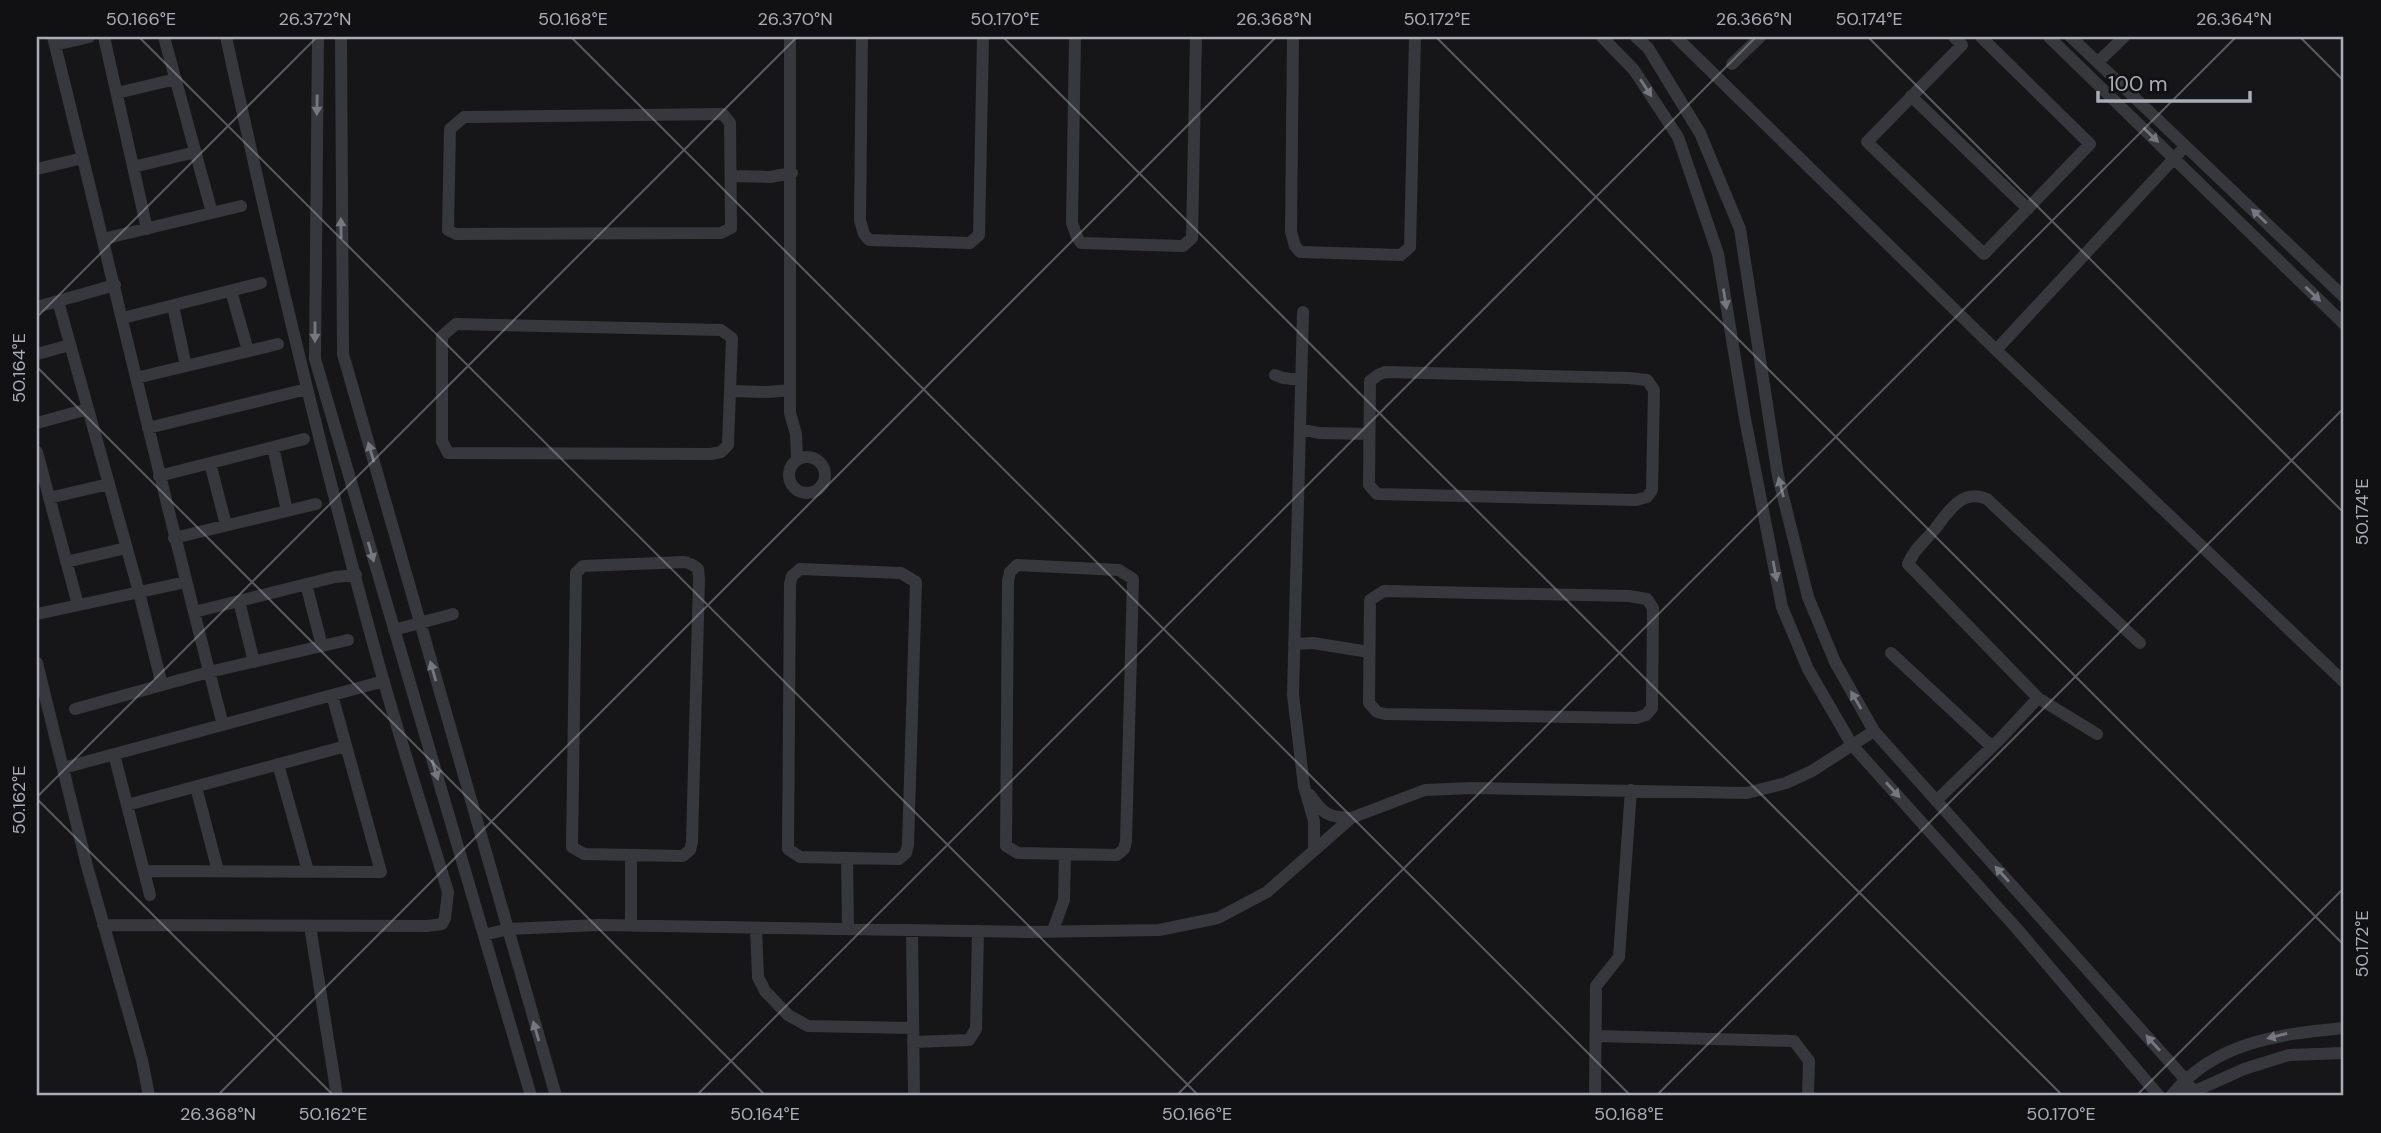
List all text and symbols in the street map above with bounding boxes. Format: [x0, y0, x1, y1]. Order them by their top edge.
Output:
text: 50.166°E [106, 7, 176, 31]
text: 26.372°N [279, 7, 352, 31]
text: 50.168°E [538, 7, 608, 31]
text: 26.370°N [757, 7, 833, 31]
text: 50.170°E [970, 7, 1040, 31]
text: 26.368°N [1236, 7, 1312, 31]
text: 50.172°E [1403, 7, 1471, 31]
text: 26.366°N [1716, 7, 1792, 31]
text: 50.174°E [1835, 7, 1903, 31]
text: 26.364°N [2196, 7, 2272, 31]
scale bar [2098, 60, 2250, 104]
text: 100 m [2108, 70, 2168, 98]
one-way arrow [1640, 79, 1653, 98]
one-way arrow [311, 94, 323, 116]
one-way arrow [2142, 127, 2159, 144]
one-way arrow [2251, 209, 2268, 225]
one-way arrow [335, 217, 347, 239]
one-way arrow [2304, 286, 2321, 302]
one-way arrow [1720, 288, 1731, 310]
one-way arrow [309, 322, 321, 344]
text: 50.164°E [7, 333, 31, 403]
one-way arrow [365, 441, 375, 462]
one-way arrow [1775, 475, 1786, 497]
text: 50.174°E [2350, 478, 2374, 546]
one-way arrow [366, 541, 377, 563]
one-way arrow [1770, 560, 1781, 582]
one-way arrow [427, 660, 437, 681]
one-way arrow [1850, 690, 1862, 709]
one-way arrow [431, 760, 441, 781]
text: 50.162°E [7, 766, 31, 834]
one-way arrow [1885, 781, 1901, 799]
one-way arrow [1994, 865, 2010, 883]
text: 50.172°E [2350, 910, 2374, 978]
one-way arrow [531, 1020, 541, 1041]
one-way arrow [2265, 1031, 2287, 1042]
one-way arrow [2146, 1035, 2162, 1052]
text: 26.368°N [180, 1102, 256, 1126]
text: 50.162°E [299, 1102, 367, 1126]
text: 50.164°E [730, 1102, 800, 1126]
text: 50.166°E [1162, 1102, 1232, 1126]
text: 50.168°E [1594, 1102, 1664, 1126]
text: 50.170°E [2026, 1102, 2096, 1126]

